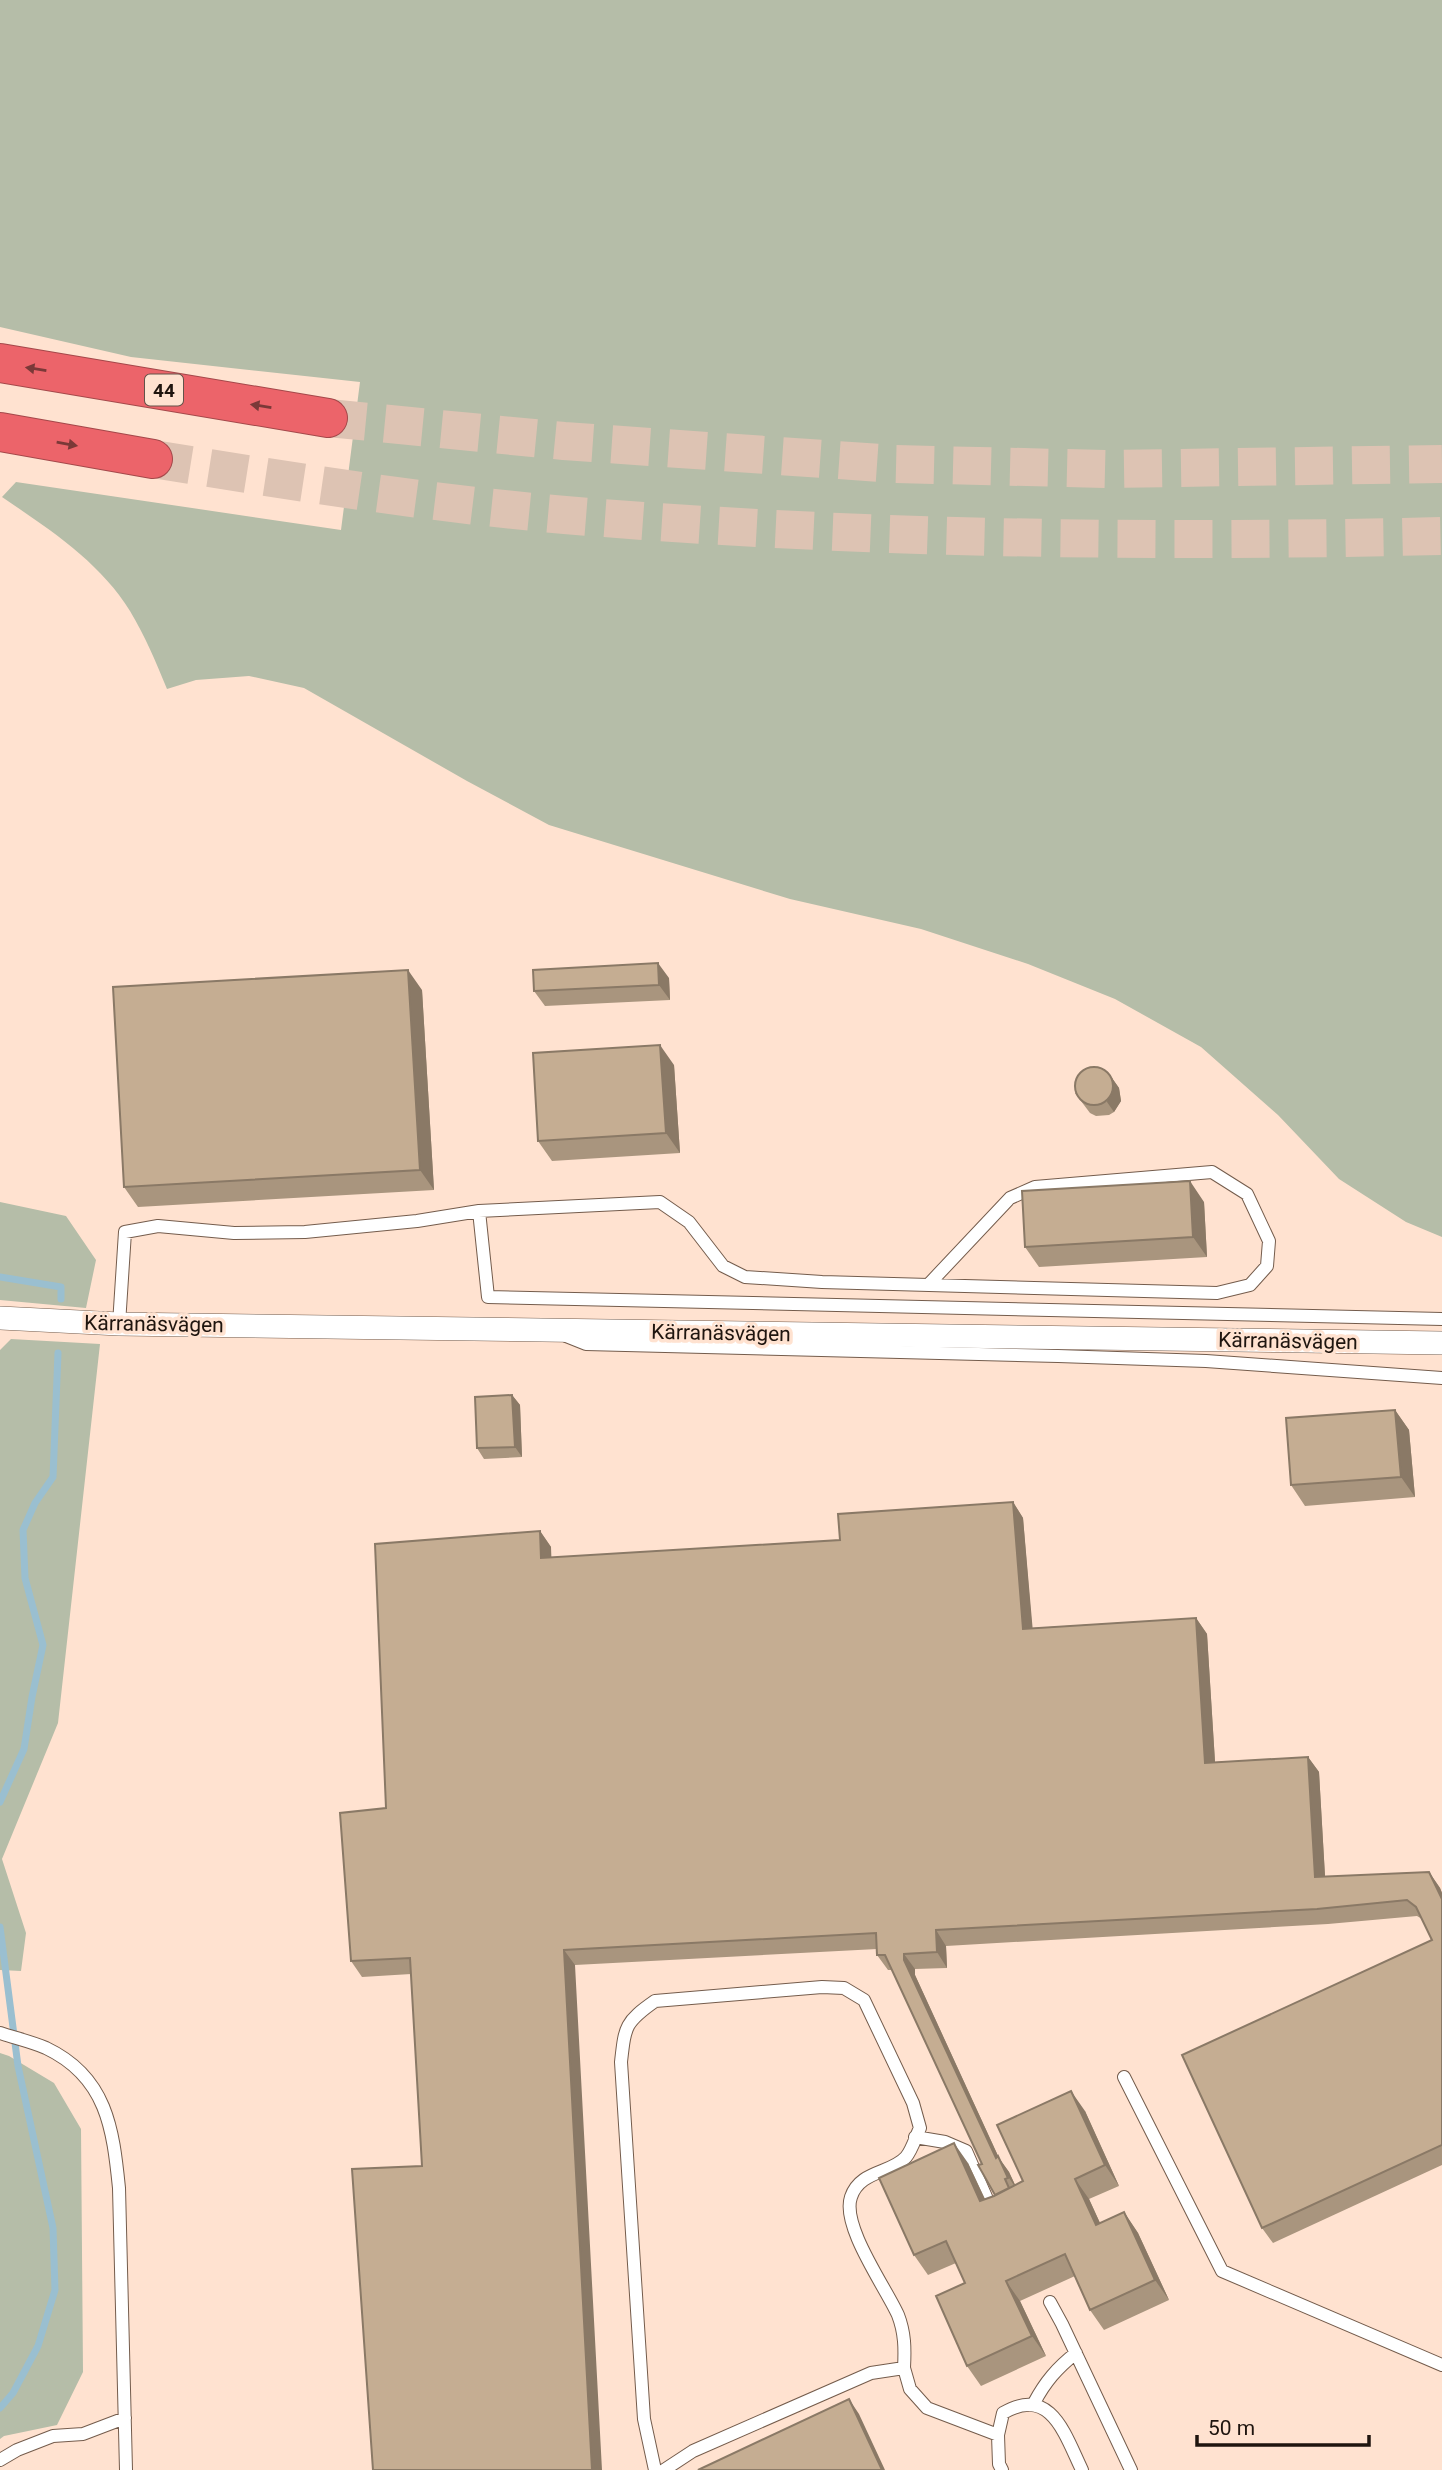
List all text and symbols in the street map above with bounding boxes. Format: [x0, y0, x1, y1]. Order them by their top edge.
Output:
one-way arrow [25, 363, 47, 374]
road number: 44 [145, 374, 183, 406]
one-way arrow [249, 400, 271, 411]
one-way arrow [56, 439, 78, 450]
street label: Kärranäsvägen [84, 1311, 224, 1337]
street label: Kärranäsvägen [651, 1320, 791, 1346]
street label: Kärranäsvägen [1218, 1328, 1358, 1354]
scale bar [1197, 2404, 1368, 2448]
text: 50 m [1208, 2416, 1255, 2440]

